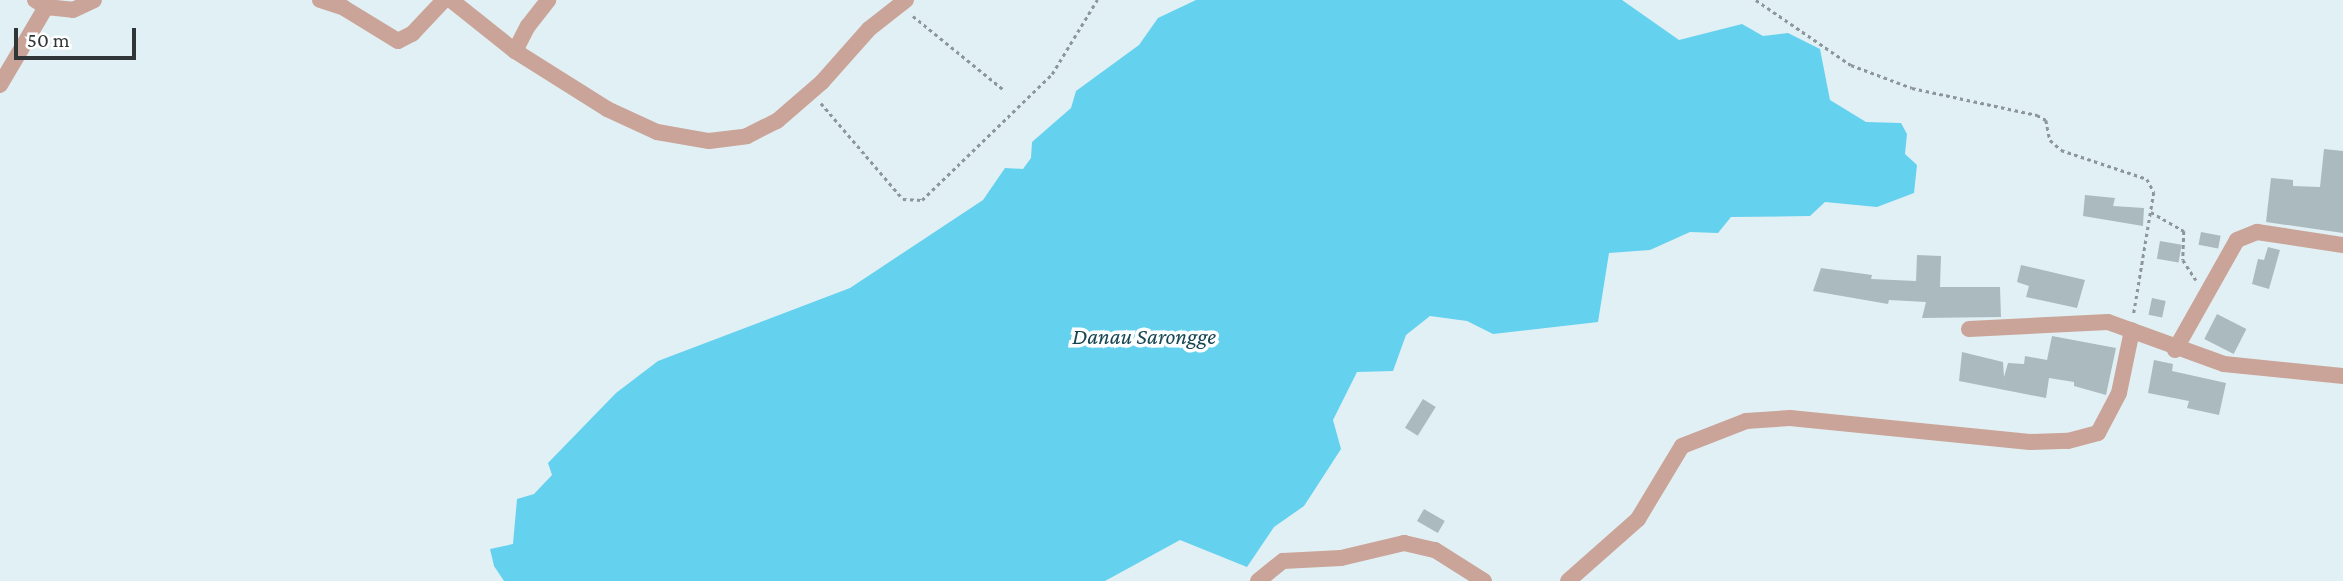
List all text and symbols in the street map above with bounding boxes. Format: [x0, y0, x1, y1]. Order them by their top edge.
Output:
scale bar [18, 14, 140, 58]
text: 50 m [27, 28, 70, 52]
water label: Danau Sarongge [1072, 322, 1216, 350]

